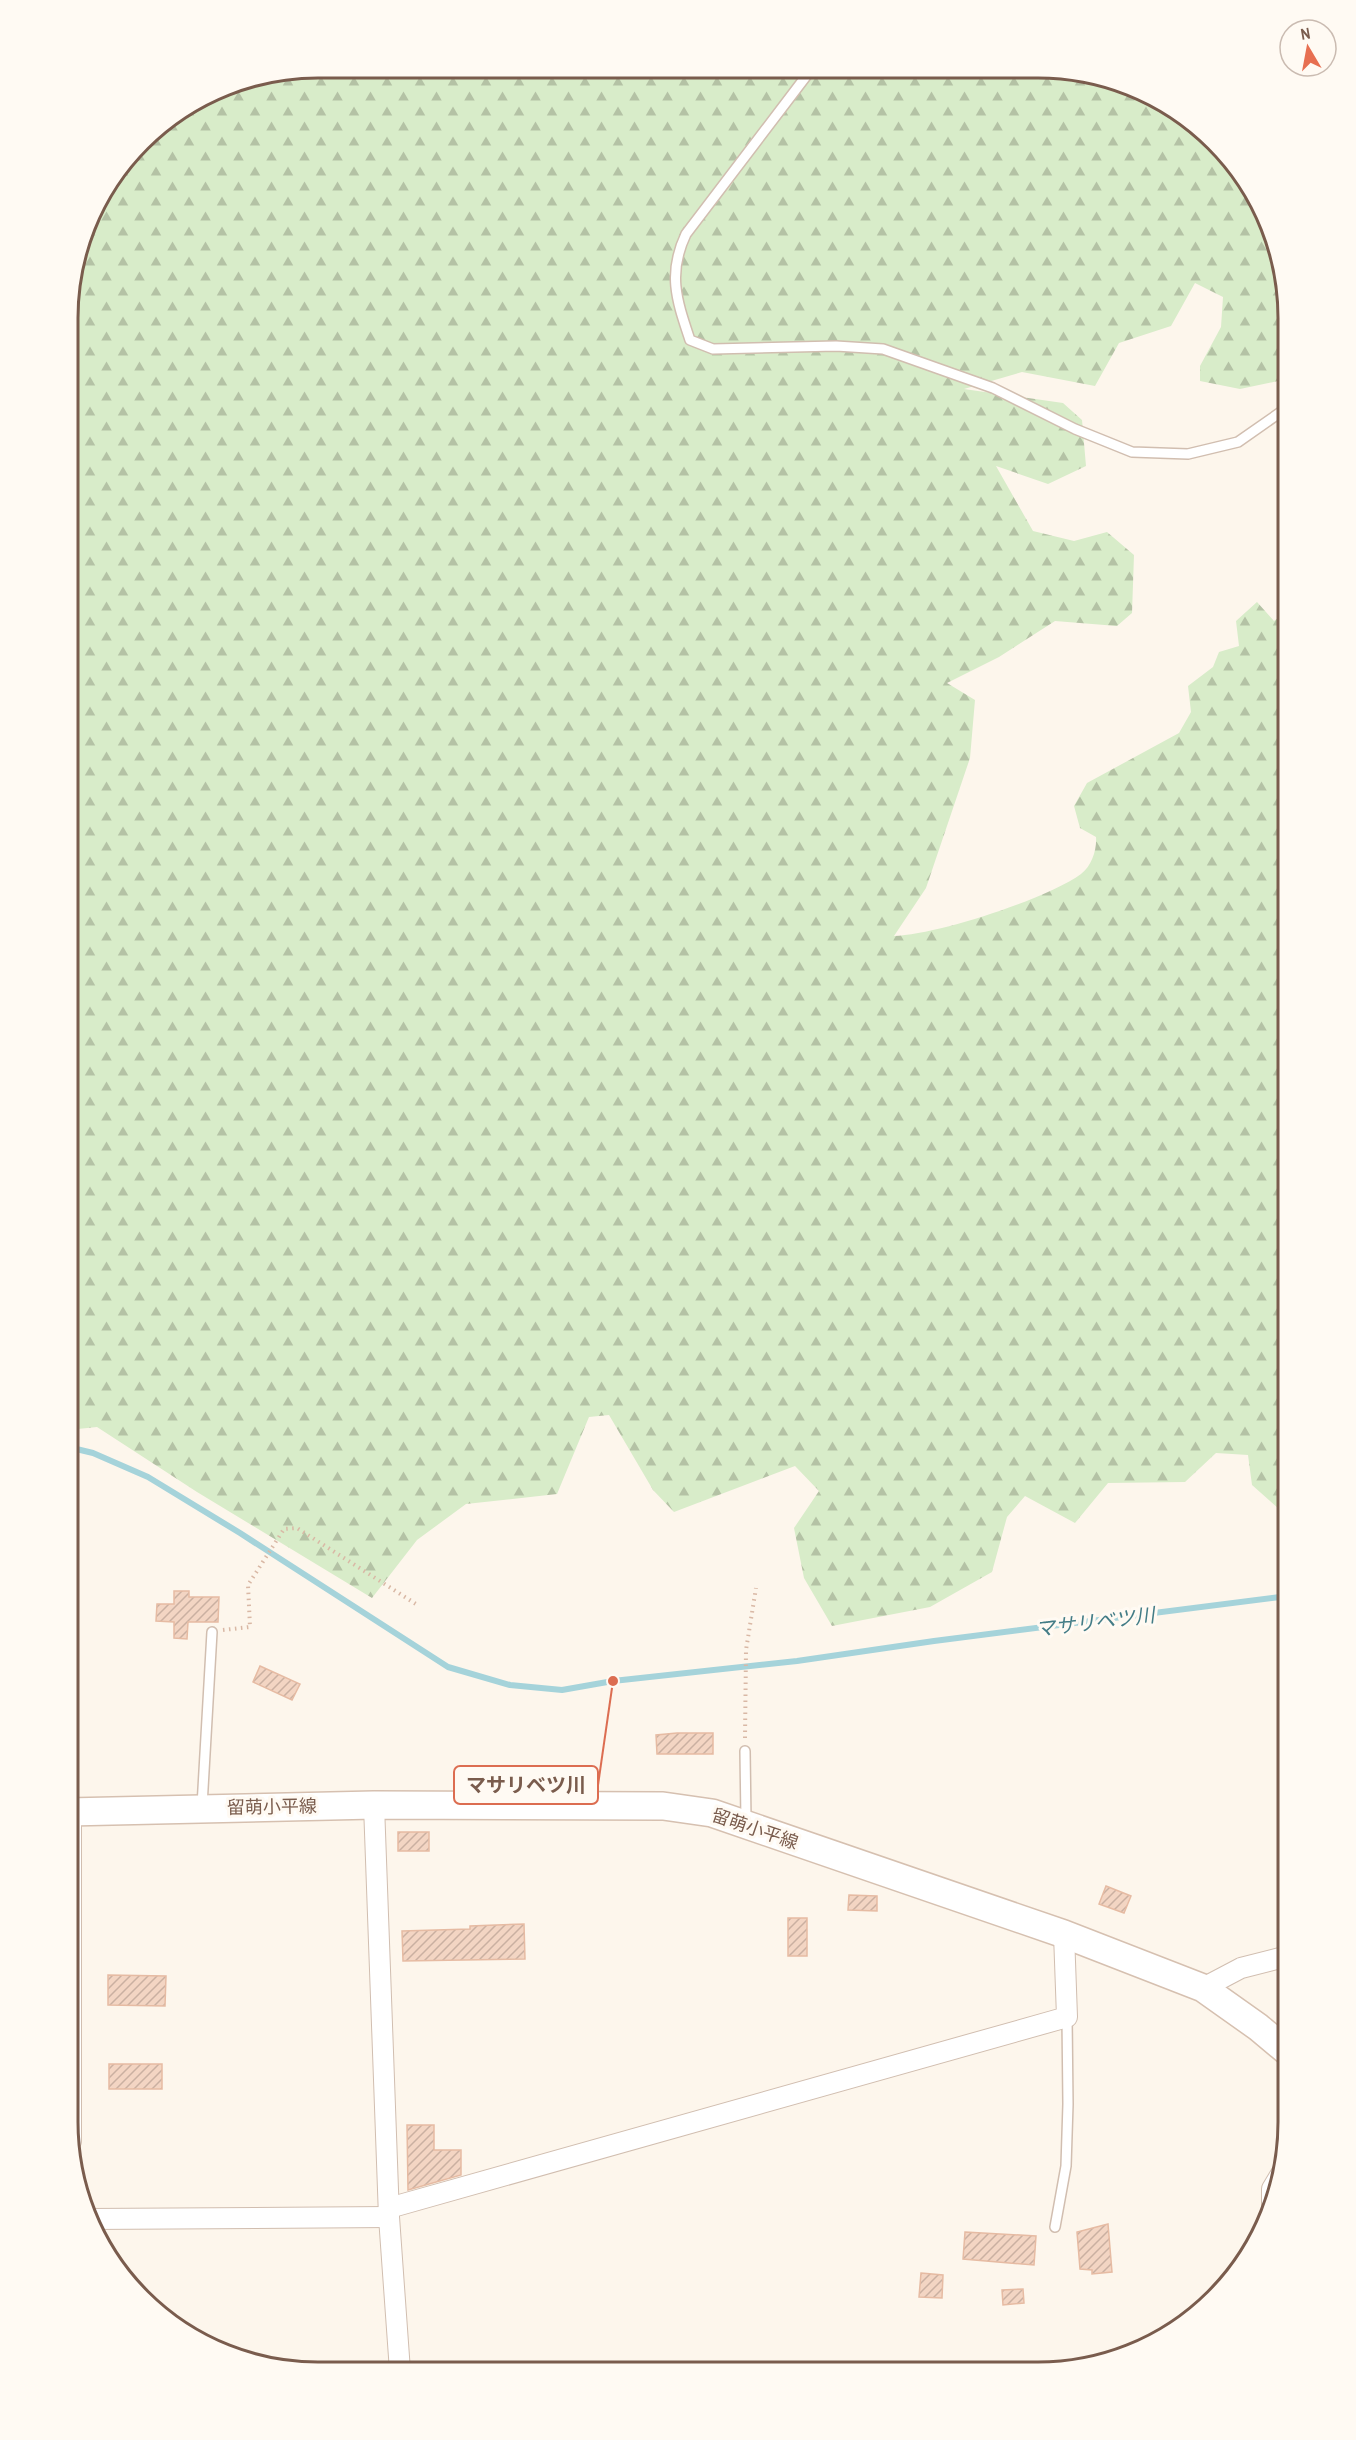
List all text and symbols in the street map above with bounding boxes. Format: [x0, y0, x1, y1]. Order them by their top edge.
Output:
north arrow [1278, 18, 1338, 78]
text: N [1299, 22, 1312, 45]
water label: マサリベツ川 [1034, 1601, 1158, 1642]
callout: マサリベツ川 [454, 1766, 598, 1804]
text: マサリベツ川 [466, 1771, 586, 1798]
street label: 留萌小平線 [227, 1793, 317, 1820]
street label: 留萌小平線 [709, 1802, 802, 1855]

